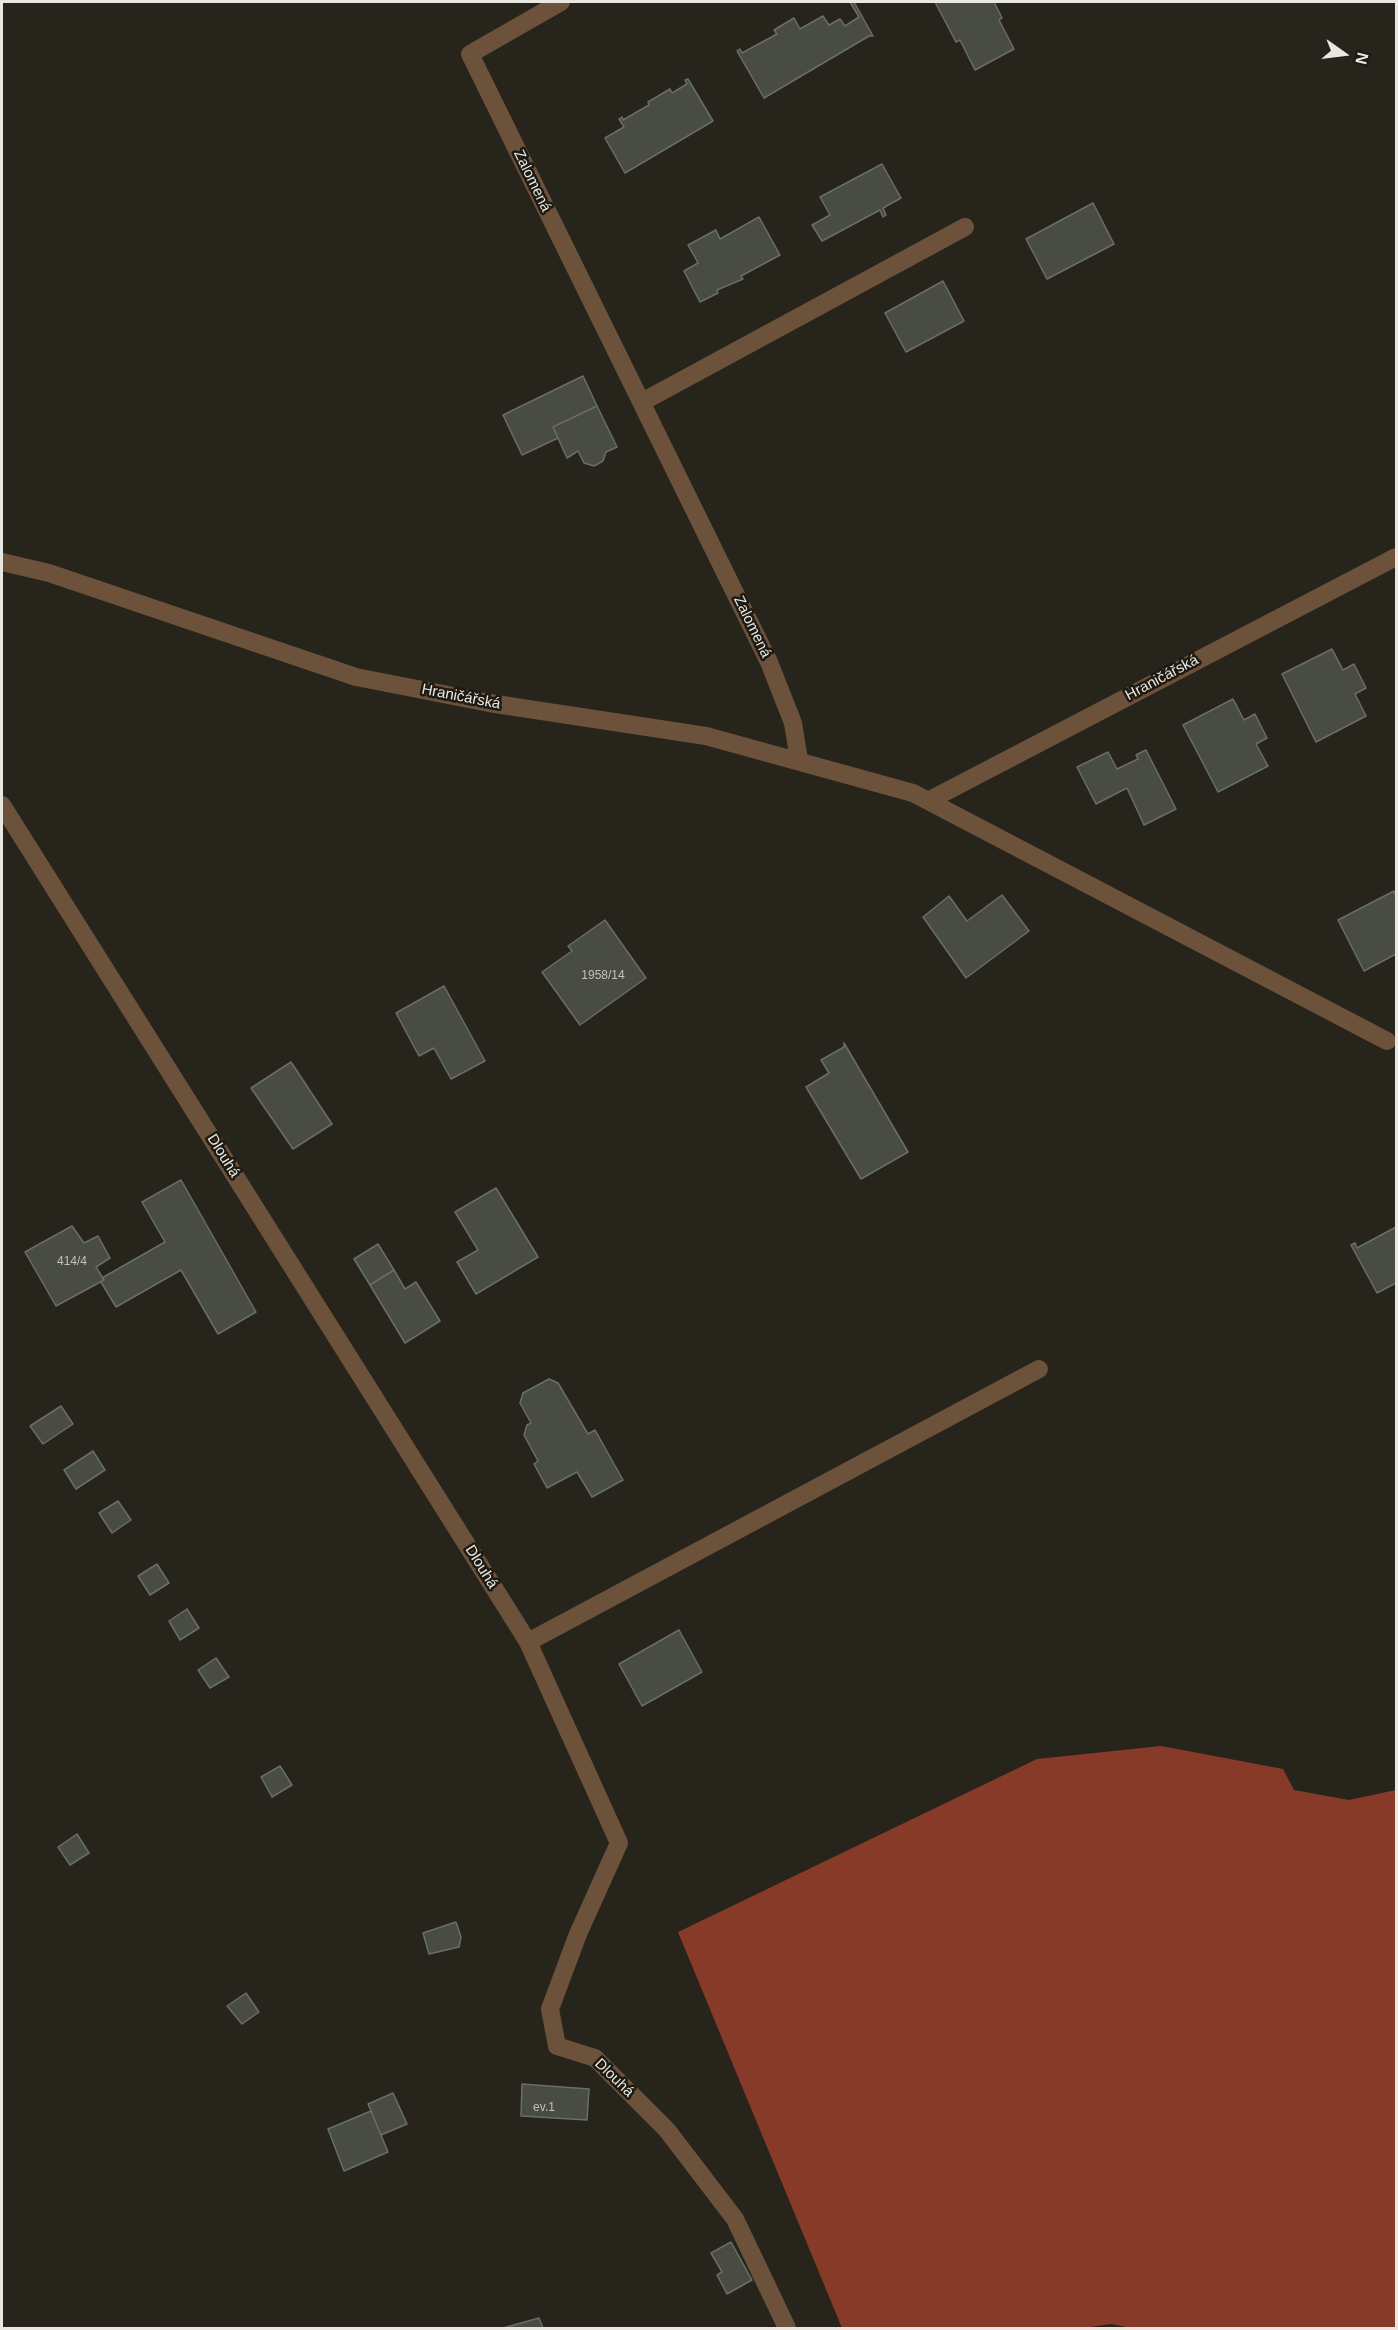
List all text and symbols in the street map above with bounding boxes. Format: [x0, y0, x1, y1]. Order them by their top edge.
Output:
north arrow [1314, 24, 1374, 84]
text: N [1352, 51, 1372, 66]
street label: Zalomená [509, 147, 555, 215]
street label: Zalomená [729, 593, 775, 661]
street label: Hraničářská [1122, 651, 1202, 705]
street label: Hraničářská [420, 681, 502, 713]
house number: 1958/14 [581, 969, 625, 983]
street label: Dlouhá [203, 1131, 243, 1181]
house number: 414/4 [57, 1255, 87, 1269]
street label: Dlouhá [461, 1542, 501, 1592]
street label: Dlouhá [591, 2055, 637, 2101]
house number: ev.1 [533, 2101, 555, 2115]

